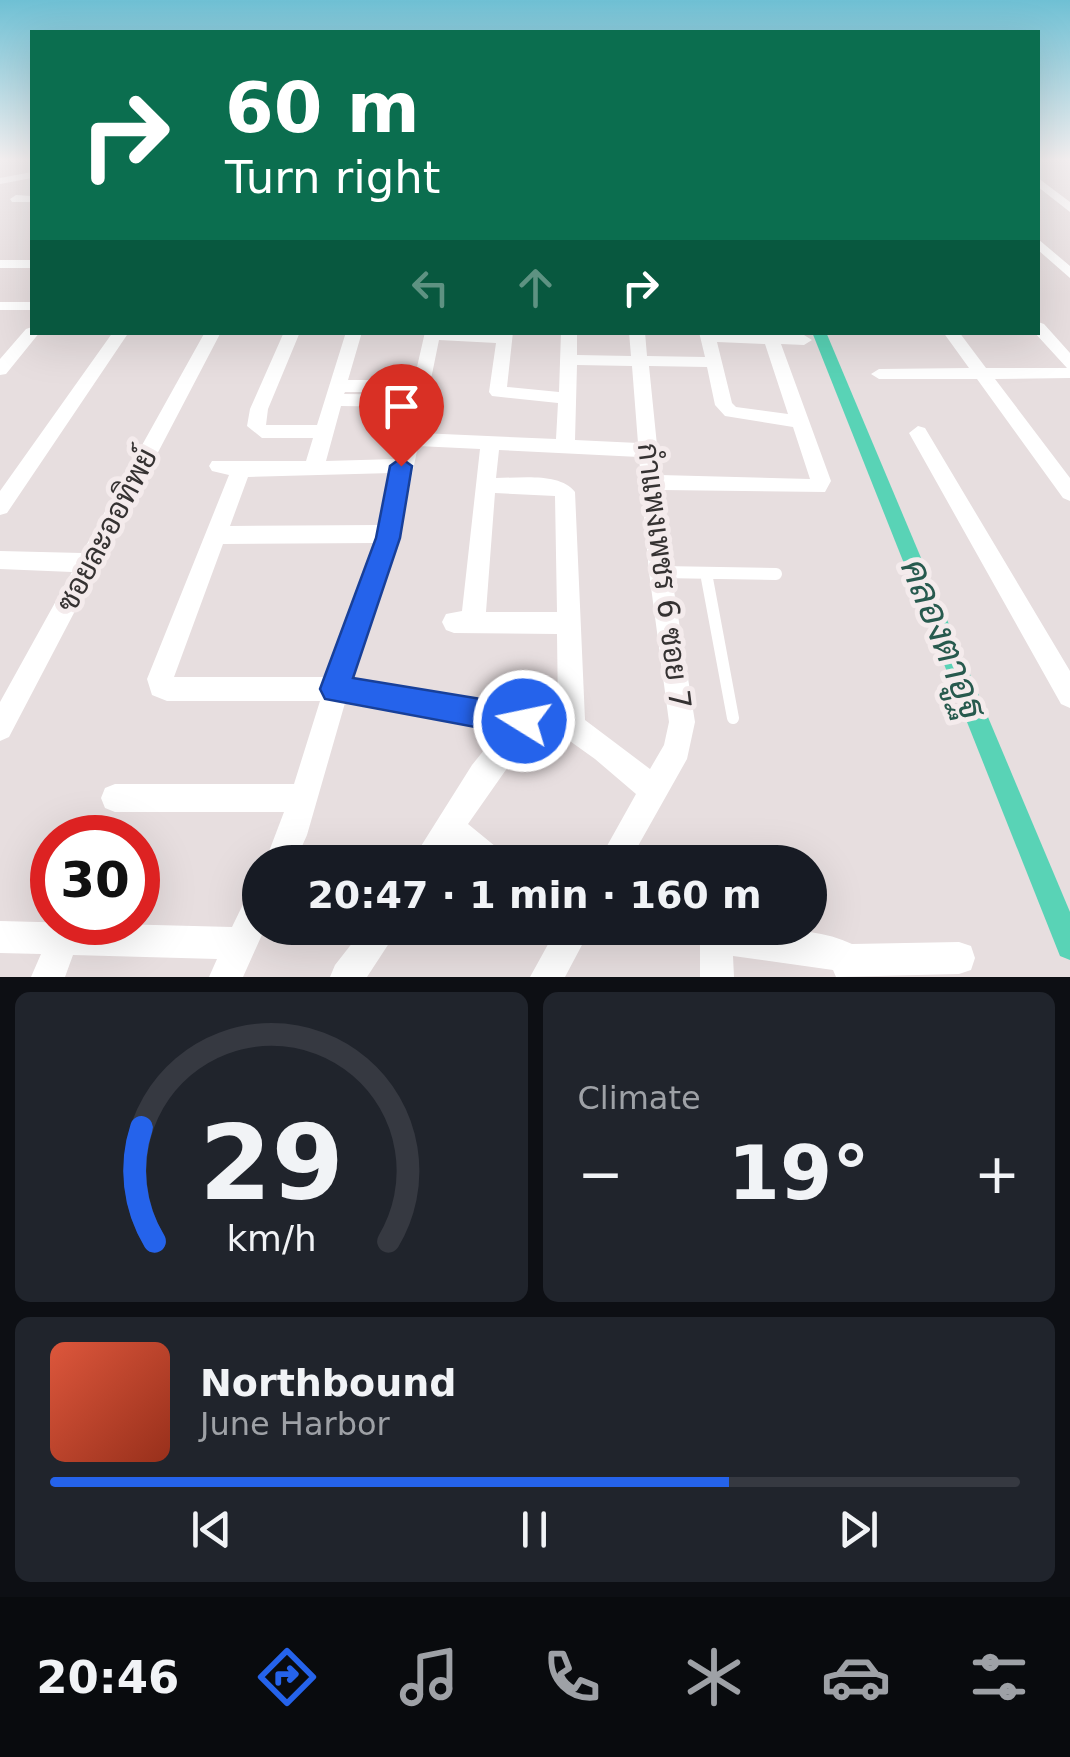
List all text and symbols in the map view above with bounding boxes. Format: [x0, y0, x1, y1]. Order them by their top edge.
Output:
text: 60 m [225, 67, 420, 149]
icon: right [60, 70, 190, 200]
text: Turn right [225, 151, 440, 204]
icon: left [403, 260, 458, 315]
icon: ahead [508, 260, 563, 315]
icon: right [613, 260, 668, 315]
pin [359, 364, 444, 467]
icon: arrive [374, 379, 429, 434]
street label: ซอยละออทิพย์ [47, 441, 164, 618]
street label: กำแพงเพชร 6 ซอย 7 [631, 441, 698, 711]
water label: คลองตาอูฐ [889, 553, 996, 727]
position arrow [472, 669, 576, 773]
speed limit sign: 30 [30, 815, 160, 945]
text: 20:47 · 1 min · 160 m [307, 873, 762, 917]
text: Climate [578, 1079, 701, 1117]
text: 29 [199, 1102, 344, 1224]
text: 19° [728, 1129, 870, 1217]
text: − [578, 1142, 624, 1206]
text: + [974, 1142, 1020, 1206]
text: km/h [226, 1218, 316, 1259]
text: Northbound [200, 1361, 456, 1405]
text: June Harbor [200, 1405, 390, 1443]
icon: previous [184, 1502, 239, 1557]
icon: pause [507, 1502, 562, 1557]
icon: next [831, 1502, 886, 1557]
icon: directions [252, 1642, 322, 1712]
icon: music [394, 1642, 464, 1712]
icon: phone [537, 1642, 607, 1712]
icon: climate [679, 1642, 749, 1712]
icon: car [821, 1642, 891, 1712]
icon: filters [964, 1642, 1034, 1712]
text: 20:46 [36, 1651, 179, 1704]

